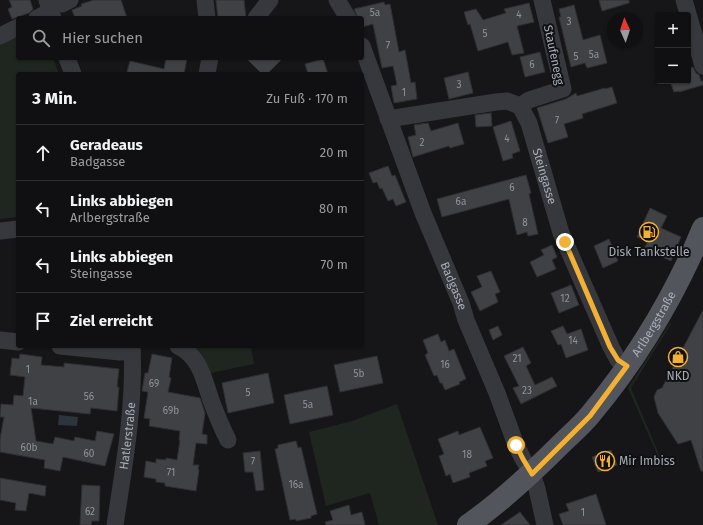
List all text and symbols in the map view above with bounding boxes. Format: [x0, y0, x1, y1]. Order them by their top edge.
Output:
house number: 5a [370, 7, 380, 19]
house number: 4 [516, 9, 522, 21]
north arrow [607, 12, 643, 48]
map controls [655, 12, 691, 84]
button: + [655, 12, 691, 48]
search box [16, 16, 364, 60]
house number: 3 [567, 16, 572, 28]
street label: Staufenegg [541, 24, 567, 87]
icon: search [30, 27, 52, 49]
house number: 5 [482, 28, 488, 40]
text: Hier suchen [62, 29, 143, 47]
house number: 7 [386, 40, 391, 52]
button: − [655, 48, 691, 84]
house number: 5a [589, 49, 599, 61]
house number: 5 [573, 51, 579, 63]
house number: 6 [529, 59, 535, 71]
house number: 3 [457, 79, 462, 91]
house number: 1 [402, 87, 406, 99]
text: 3 Min. [32, 88, 77, 109]
text: Zu Fuß · 170 m [266, 91, 348, 106]
house number: 7 [555, 115, 560, 127]
house number: 4 [504, 133, 510, 145]
text: Geradeaus [70, 136, 143, 154]
house number: 2 [420, 137, 425, 149]
icon: ahead [32, 142, 54, 164]
text: 20 m [320, 145, 348, 160]
street label: Steingasse [530, 147, 559, 206]
text: Badgasse [70, 154, 125, 169]
house number: 6 [509, 182, 515, 194]
text: Links abbiegen [70, 192, 173, 210]
house number: 6a [456, 196, 466, 208]
icon: left [32, 198, 54, 220]
text: 80 m [319, 201, 348, 216]
text: Arlbergstraße [70, 210, 150, 225]
house number: 8 [522, 217, 528, 229]
fuel station icon: Disk Tankstelle [638, 221, 660, 243]
route end [556, 233, 574, 251]
place label: Disk Tankstelle [608, 245, 690, 259]
text: Links abbiegen [70, 248, 173, 266]
icon: left [32, 254, 54, 276]
text: 70 m [321, 257, 348, 272]
street label: Badgasse [437, 260, 470, 312]
text: Steingasse [70, 266, 133, 281]
street label: Arlbergstraße [629, 289, 679, 359]
house number: 12 [560, 293, 570, 305]
icon: arrive [32, 310, 54, 332]
text: Ziel erreicht [70, 312, 153, 330]
house number: 14 [568, 335, 579, 347]
shop icon: NKD [667, 346, 689, 368]
house number: 21 [512, 353, 522, 365]
house number: 16 [440, 359, 450, 371]
house number: 1 [26, 364, 30, 376]
house number: 5b [354, 368, 365, 380]
place label: NKD [667, 369, 690, 383]
house number: 69 [149, 378, 159, 390]
house number: 23 [522, 385, 532, 397]
house number: 5 [245, 387, 251, 399]
house number: 56 [84, 391, 94, 403]
house number: 1a [28, 396, 38, 408]
house number: 5a [303, 399, 313, 411]
street label: Hatlerstraße [117, 402, 138, 471]
house number: 69b [163, 405, 179, 417]
route start [507, 436, 525, 454]
house number: 60b [21, 442, 37, 454]
house number: 60 [84, 448, 95, 460]
house number: 18 [462, 449, 472, 461]
restaurant icon: Mir Imbiss [594, 450, 616, 472]
place label: Mir Imbiss [619, 454, 675, 468]
house number: 7 [251, 456, 256, 468]
house number: 71 [167, 467, 175, 479]
house number: 16a [288, 479, 304, 491]
house number: 62 [85, 506, 95, 518]
house number: 1 [581, 507, 585, 519]

